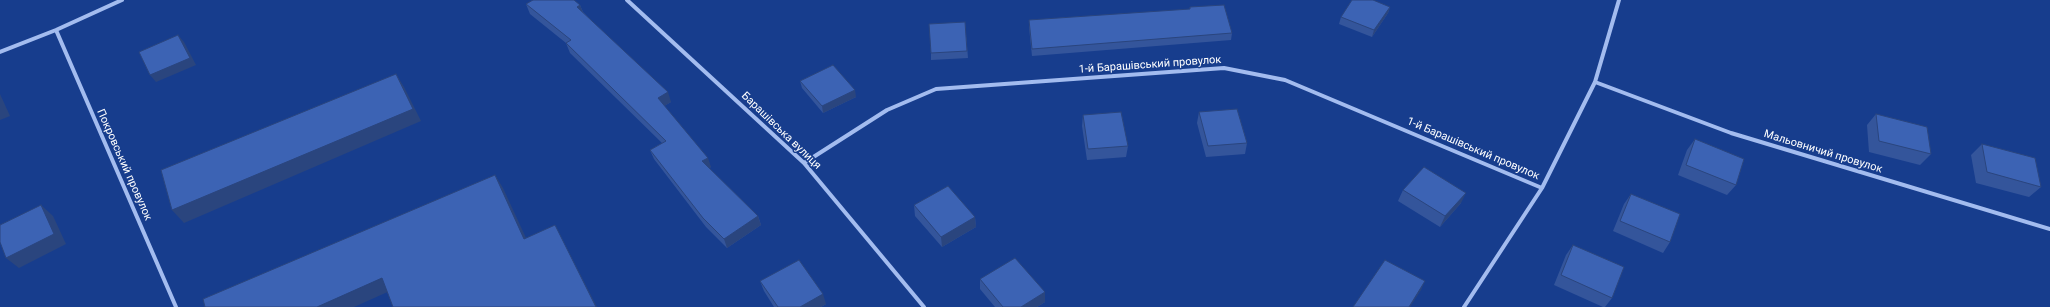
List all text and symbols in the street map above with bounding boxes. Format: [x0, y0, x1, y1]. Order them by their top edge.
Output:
street label: 1-й Барашівський провулок [1078, 53, 1222, 77]
street label: Барашівська вулиця [738, 89, 824, 173]
street label: Покровський провулок [93, 107, 155, 223]
street label: 1-й Барашівський провулок [1405, 115, 1541, 183]
street label: Мальовничий провулок [1762, 128, 1884, 176]

